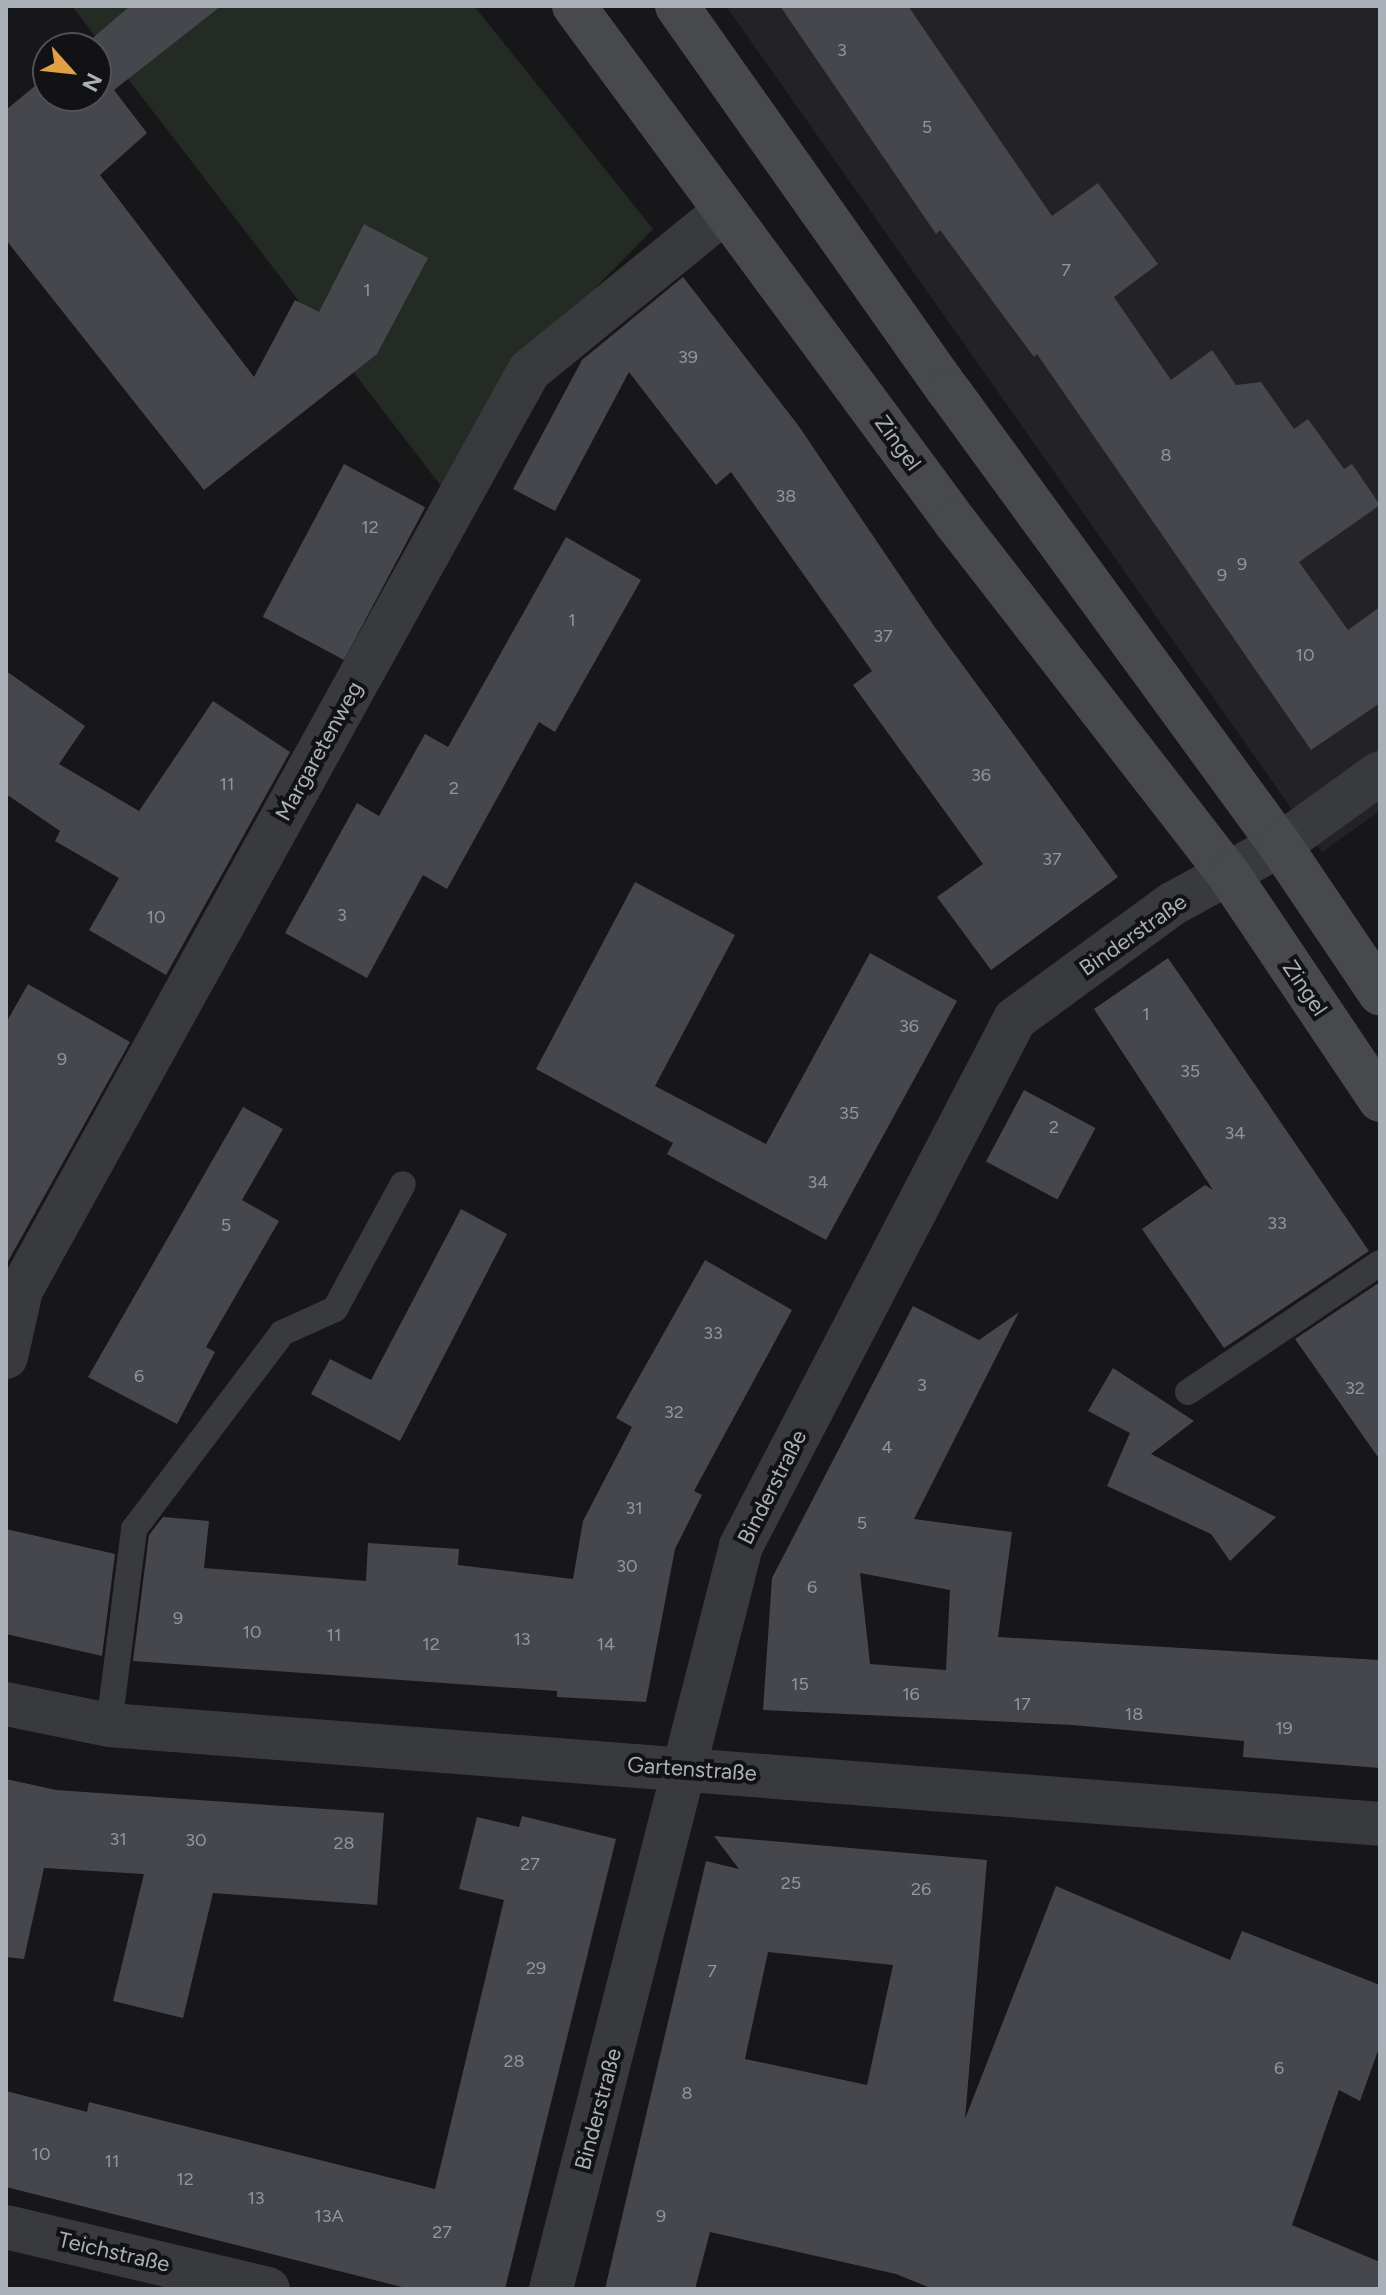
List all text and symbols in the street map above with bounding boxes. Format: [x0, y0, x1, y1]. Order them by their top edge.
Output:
north arrow [32, 32, 112, 112]
house number: 3 [837, 39, 847, 61]
text: N [76, 68, 108, 96]
house number: 5 [922, 116, 932, 138]
house number: 7 [1061, 259, 1071, 281]
house number: 1 [363, 279, 371, 301]
house number: 39 [678, 346, 698, 368]
street label: Zingel [869, 410, 927, 476]
house number: 8 [1160, 444, 1172, 466]
house number: 38 [776, 485, 796, 507]
house number: 12 [361, 516, 379, 538]
house number: 9 [1237, 553, 1247, 575]
house number: 9 [1217, 564, 1227, 586]
house number: 1 [568, 609, 576, 631]
house number: 37 [873, 625, 893, 647]
house number: 10 [1296, 644, 1314, 666]
street label: Margaretenweg [270, 677, 368, 825]
house number: 36 [971, 764, 991, 786]
house number: 11 [220, 773, 234, 795]
house number: 2 [449, 777, 459, 799]
house number: 37 [1042, 848, 1062, 870]
street label: Binderstraße [1074, 888, 1192, 982]
house number: 3 [337, 904, 347, 926]
house number: 10 [147, 906, 165, 928]
street label: Zingel [1277, 955, 1333, 1021]
house number: 1 [1142, 1003, 1150, 1025]
house number: 36 [899, 1015, 919, 1037]
house number: 9 [57, 1048, 67, 1070]
house number: 35 [1180, 1060, 1200, 1082]
house number: 35 [839, 1102, 859, 1124]
house number: 2 [1049, 1116, 1059, 1138]
house number: 34 [1225, 1122, 1245, 1144]
house number: 34 [808, 1171, 828, 1193]
house number: 33 [1267, 1212, 1287, 1234]
house number: 5 [221, 1214, 231, 1236]
house number: 33 [703, 1322, 723, 1344]
house number: 6 [134, 1365, 144, 1387]
house number: 3 [917, 1374, 927, 1396]
house number: 32 [1345, 1377, 1365, 1399]
house number: 32 [664, 1401, 684, 1423]
street label: Binderstraße [732, 1425, 812, 1549]
house number: 4 [881, 1436, 893, 1458]
house number: 31 [625, 1497, 643, 1519]
house number: 5 [857, 1512, 867, 1534]
house number: 30 [616, 1555, 638, 1577]
house number: 6 [807, 1576, 817, 1598]
house number: 9 [173, 1607, 183, 1629]
house number: 10 [243, 1621, 261, 1643]
house number: 11 [327, 1624, 341, 1646]
house number: 13 [513, 1628, 531, 1650]
house number: 12 [422, 1633, 440, 1655]
house number: 14 [597, 1633, 615, 1655]
house number: 15 [791, 1673, 809, 1695]
house number: 16 [902, 1683, 920, 1705]
house number: 17 [1013, 1693, 1031, 1715]
house number: 18 [1125, 1703, 1143, 1725]
house number: 19 [1275, 1717, 1293, 1739]
street label: Gartenstraße [626, 1751, 758, 1787]
house number: 31 [109, 1828, 127, 1850]
house number: 30 [185, 1829, 207, 1851]
house number: 28 [333, 1832, 355, 1854]
house number: 27 [520, 1853, 540, 1875]
house number: 25 [781, 1872, 801, 1894]
house number: 26 [911, 1878, 931, 1900]
house number: 29 [526, 1957, 546, 1979]
house number: 7 [707, 1960, 717, 1982]
street label: Binderstraße [569, 2045, 627, 2173]
house number: 28 [503, 2050, 525, 2072]
house number: 6 [1274, 2057, 1284, 2079]
house number: 8 [681, 2082, 693, 2104]
house number: 10 [32, 2143, 50, 2165]
house number: 11 [105, 2150, 119, 2172]
house number: 12 [176, 2168, 194, 2190]
house number: 13 [247, 2187, 265, 2209]
house number: 13A [314, 2205, 344, 2227]
house number: 9 [656, 2205, 666, 2227]
house number: 27 [432, 2221, 452, 2243]
street label: Teichstraße [56, 2226, 172, 2278]

